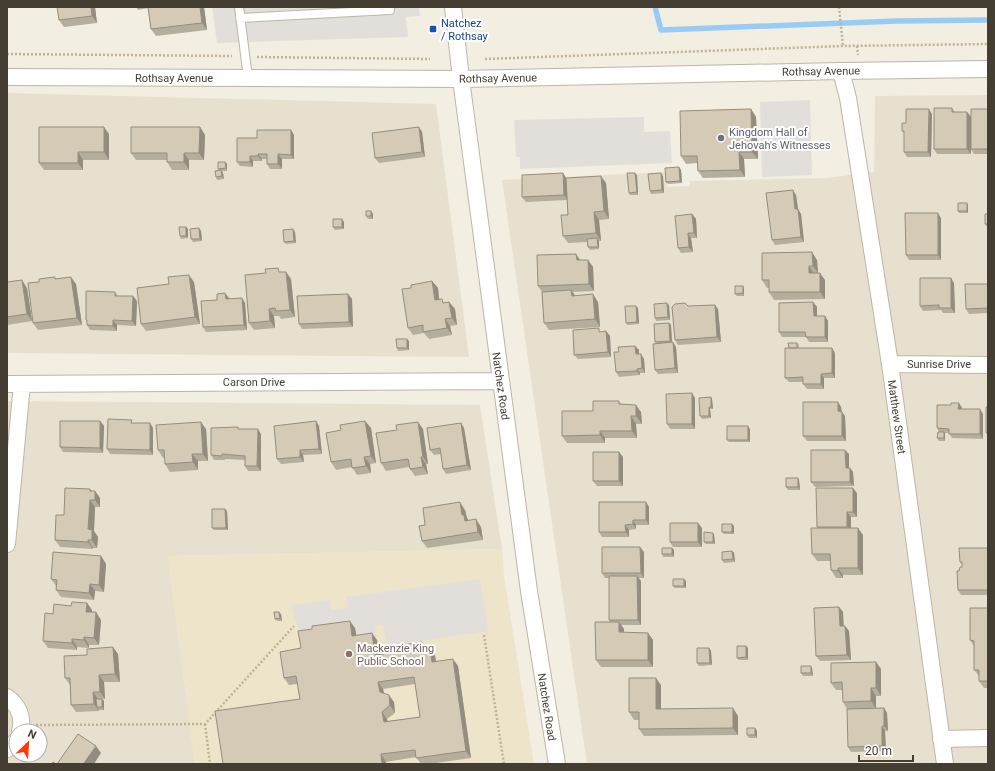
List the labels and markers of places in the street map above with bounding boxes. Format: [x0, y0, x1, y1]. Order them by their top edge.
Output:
place label: Natchez / Rothsay [441, 17, 489, 43]
marker: Natchez / Rothsay [428, 24, 438, 34]
place label: Kingdom Hall of Jehovah's Witnesses [729, 126, 831, 152]
marker: Kingdom Hall of Jehovah's Witnesses [716, 133, 726, 143]
place label: Mackenzie King Public School [357, 642, 434, 668]
marker: Mackenzie King Public School [344, 649, 354, 659]

